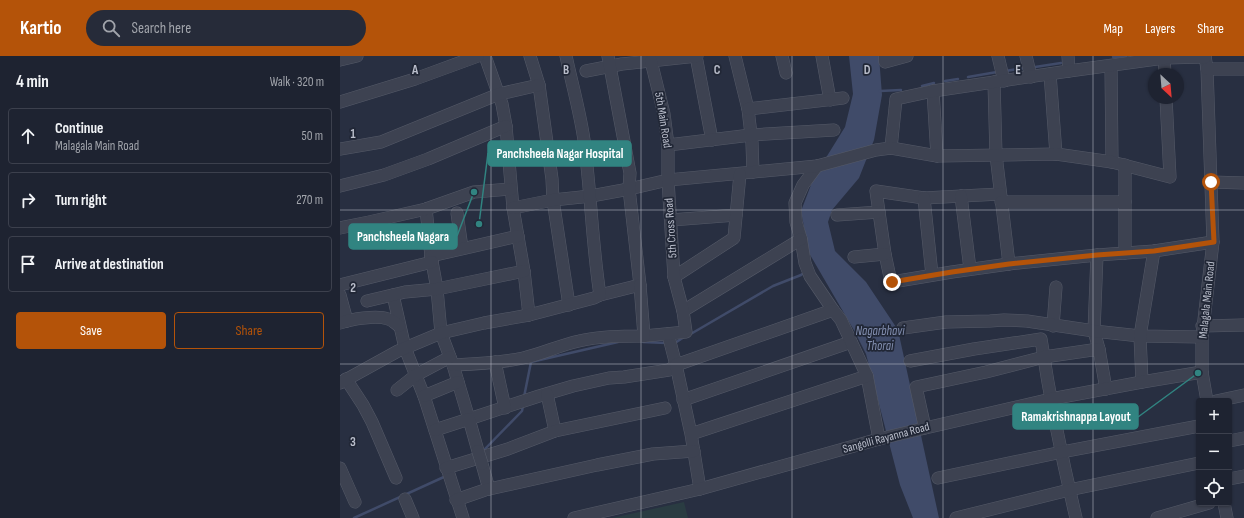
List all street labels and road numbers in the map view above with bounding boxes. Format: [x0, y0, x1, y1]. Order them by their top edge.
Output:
street label: 5th Main Road [651, 91, 675, 149]
street label: 5th Cross Road [661, 198, 681, 258]
street label: Malagala Main Road [1195, 261, 1219, 339]
street label: Sangolli Rayanna Road [841, 419, 931, 457]

